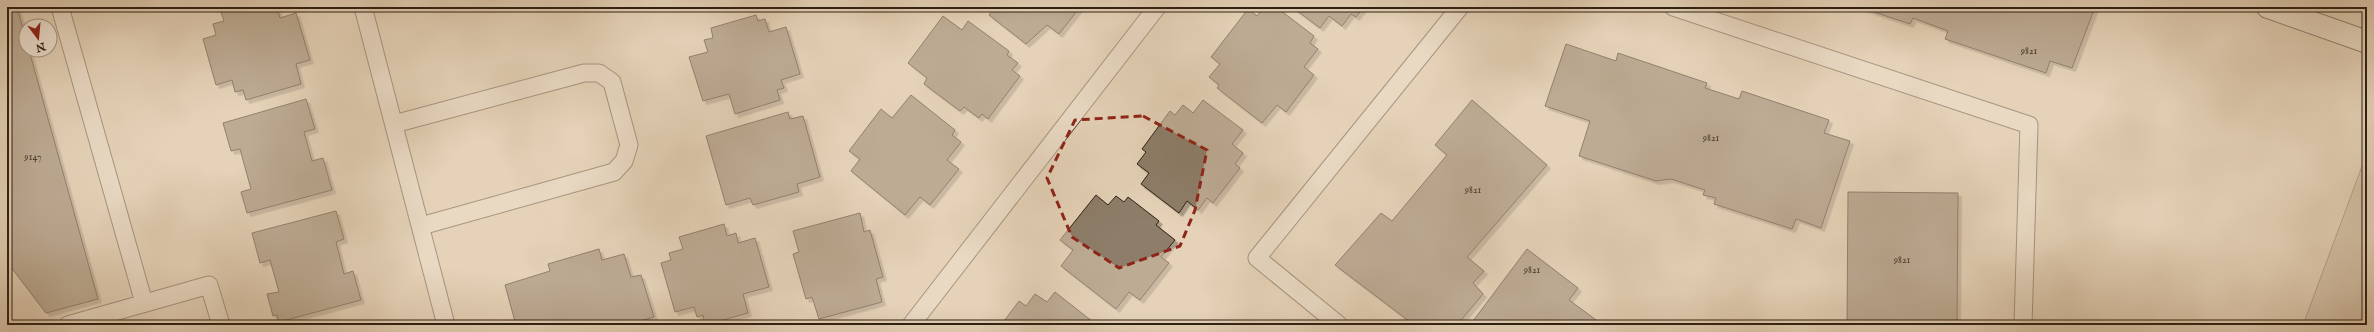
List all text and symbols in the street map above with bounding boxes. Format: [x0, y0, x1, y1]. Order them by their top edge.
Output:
north arrow [18, 18, 58, 58]
text: N [34, 38, 48, 55]
house number: 9821 [2020, 45, 2038, 58]
house number: 9821 [1702, 132, 1720, 145]
house number: 9147 [23, 151, 42, 164]
house number: 9821 [1464, 184, 1482, 197]
house number: 9821 [1893, 254, 1911, 267]
house number: 9821 [1523, 264, 1541, 277]

